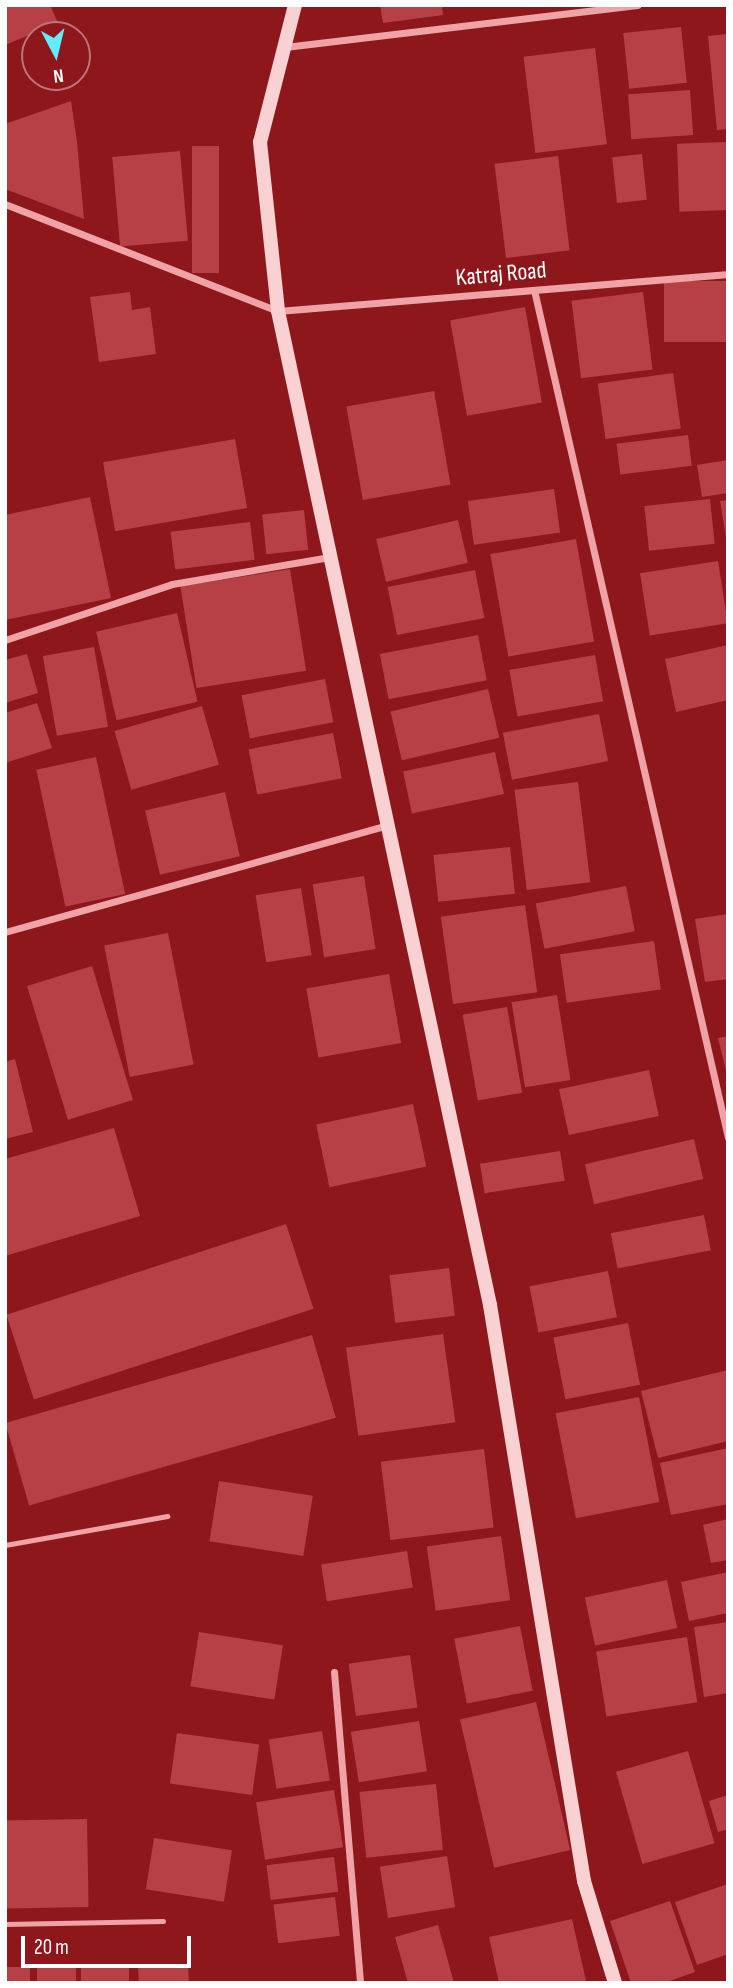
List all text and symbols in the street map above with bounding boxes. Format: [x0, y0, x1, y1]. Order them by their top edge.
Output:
north arrow [21, 21, 91, 91]
text: N [52, 63, 65, 87]
street label: Katraj Road [454, 256, 548, 292]
scale bar [24, 1922, 194, 1966]
text: 20 m [34, 1935, 69, 1960]

